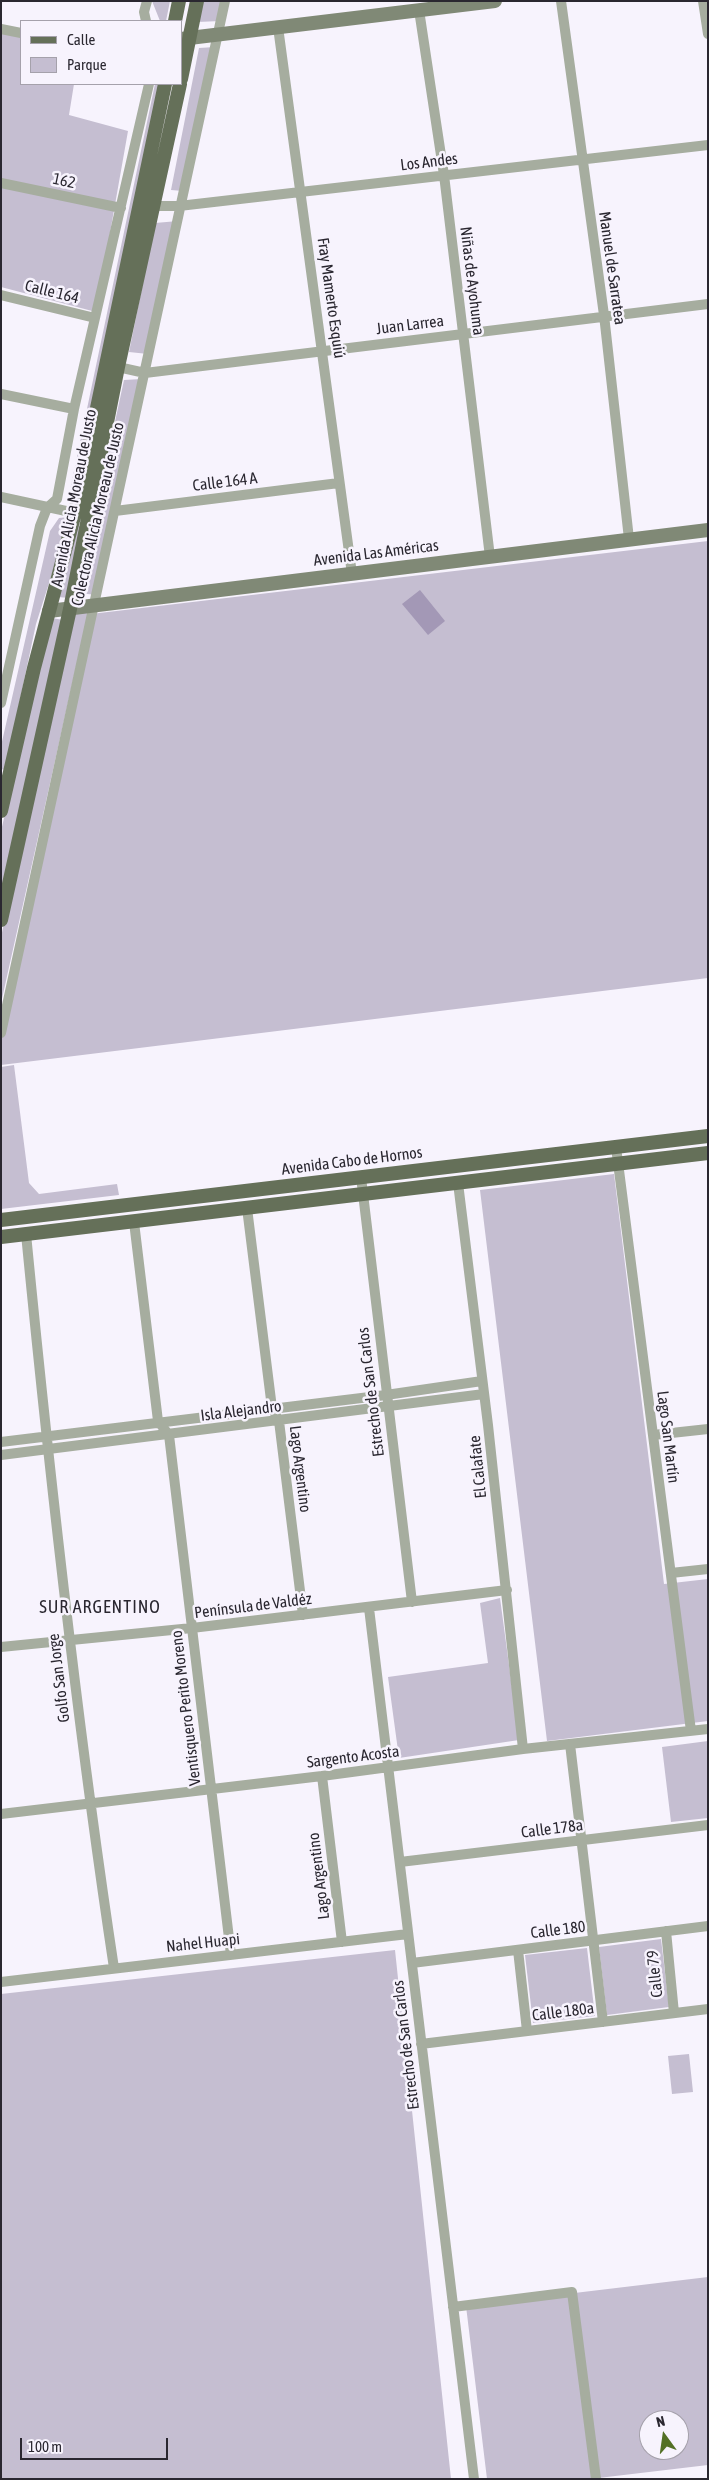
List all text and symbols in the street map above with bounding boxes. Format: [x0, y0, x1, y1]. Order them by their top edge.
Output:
legend [20, 20, 182, 85]
text: Calle [67, 31, 95, 48]
text: Parque [67, 56, 107, 73]
street label: Los Andes [399, 149, 459, 175]
street label: 162 [51, 169, 77, 193]
street label: Manuel de Sarratea [595, 210, 629, 326]
street label: Niñas de Ayohuma [456, 226, 488, 336]
street label: Fray Mamerto Esquiú [313, 236, 349, 360]
street label: Calle 164 [23, 276, 81, 308]
street label: Juan Larrea [375, 311, 445, 339]
street label: Avenida Alicia Moreau de Justo [47, 408, 101, 588]
street label: Colectora Alicia Moreau de Justo [68, 420, 128, 608]
street label: Calle 164 A [192, 469, 258, 495]
street label: Avenida Las Américas [312, 536, 440, 570]
street label: Avenida Cabo de Hornos [281, 1143, 423, 1179]
street label: Estrecho de San Carlos [354, 1326, 388, 1458]
street label: Lago San Martín [653, 1390, 683, 1484]
street label: Isla Alejandro [199, 1397, 283, 1425]
street label: Lago Argentino [285, 1425, 315, 1513]
street label: El Calafate [465, 1435, 491, 1499]
street label: Península de Valdéz [193, 1589, 313, 1623]
district label: SUR ARGENTINO [38, 1596, 162, 1618]
street label: Ventisquero Perito Moreno [167, 1629, 205, 1787]
street label: Golfo San Jorge [44, 1633, 74, 1723]
street label: Sargento Acosta [306, 1742, 400, 1772]
street label: Calle 178a [520, 1816, 584, 1842]
street label: Lago Argentino [304, 1832, 334, 1920]
street label: Calle 180 [530, 1917, 586, 1943]
street label: Nahel Huapi [165, 1930, 241, 1956]
street label: Calle 79 [643, 1949, 667, 1999]
street label: Estrecho de San Carlos [389, 1979, 423, 2111]
street label: Calle 180a [531, 1999, 595, 2025]
north arrow [639, 2410, 689, 2460]
text: N [655, 2413, 667, 2430]
scale bar [22, 2428, 170, 2460]
text: 100 m [28, 2438, 62, 2455]

